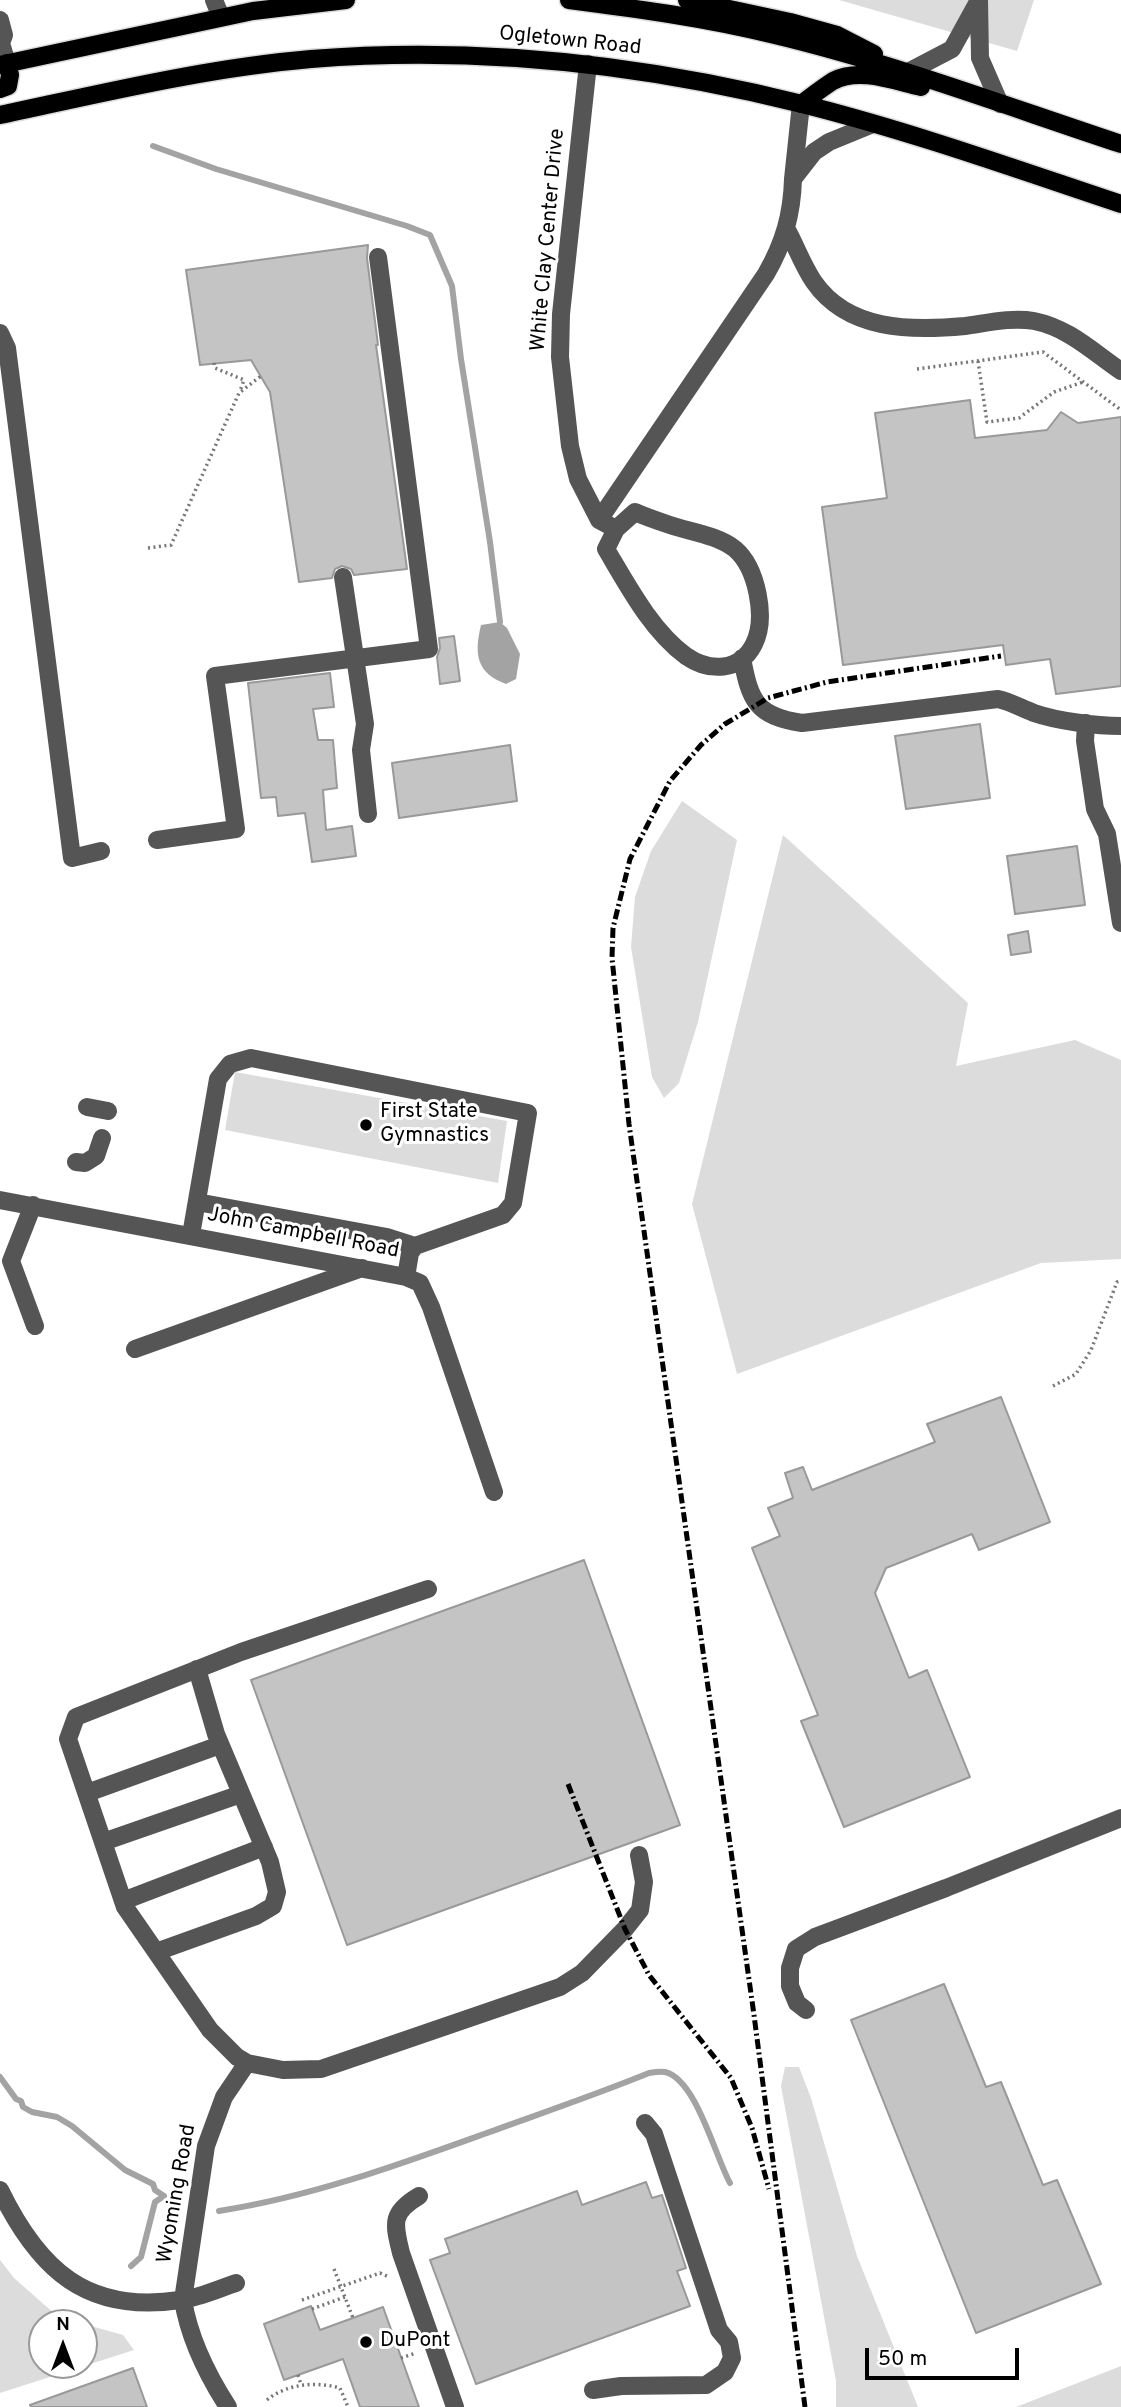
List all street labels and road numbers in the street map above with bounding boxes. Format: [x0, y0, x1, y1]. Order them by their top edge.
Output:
street label: Ogletown Road [497, 22, 643, 62]
street label: White Clay Center Drive [527, 127, 571, 353]
street label: John Campbell Road [205, 1203, 401, 1265]
street label: Wyoming Road [153, 2123, 203, 2265]

